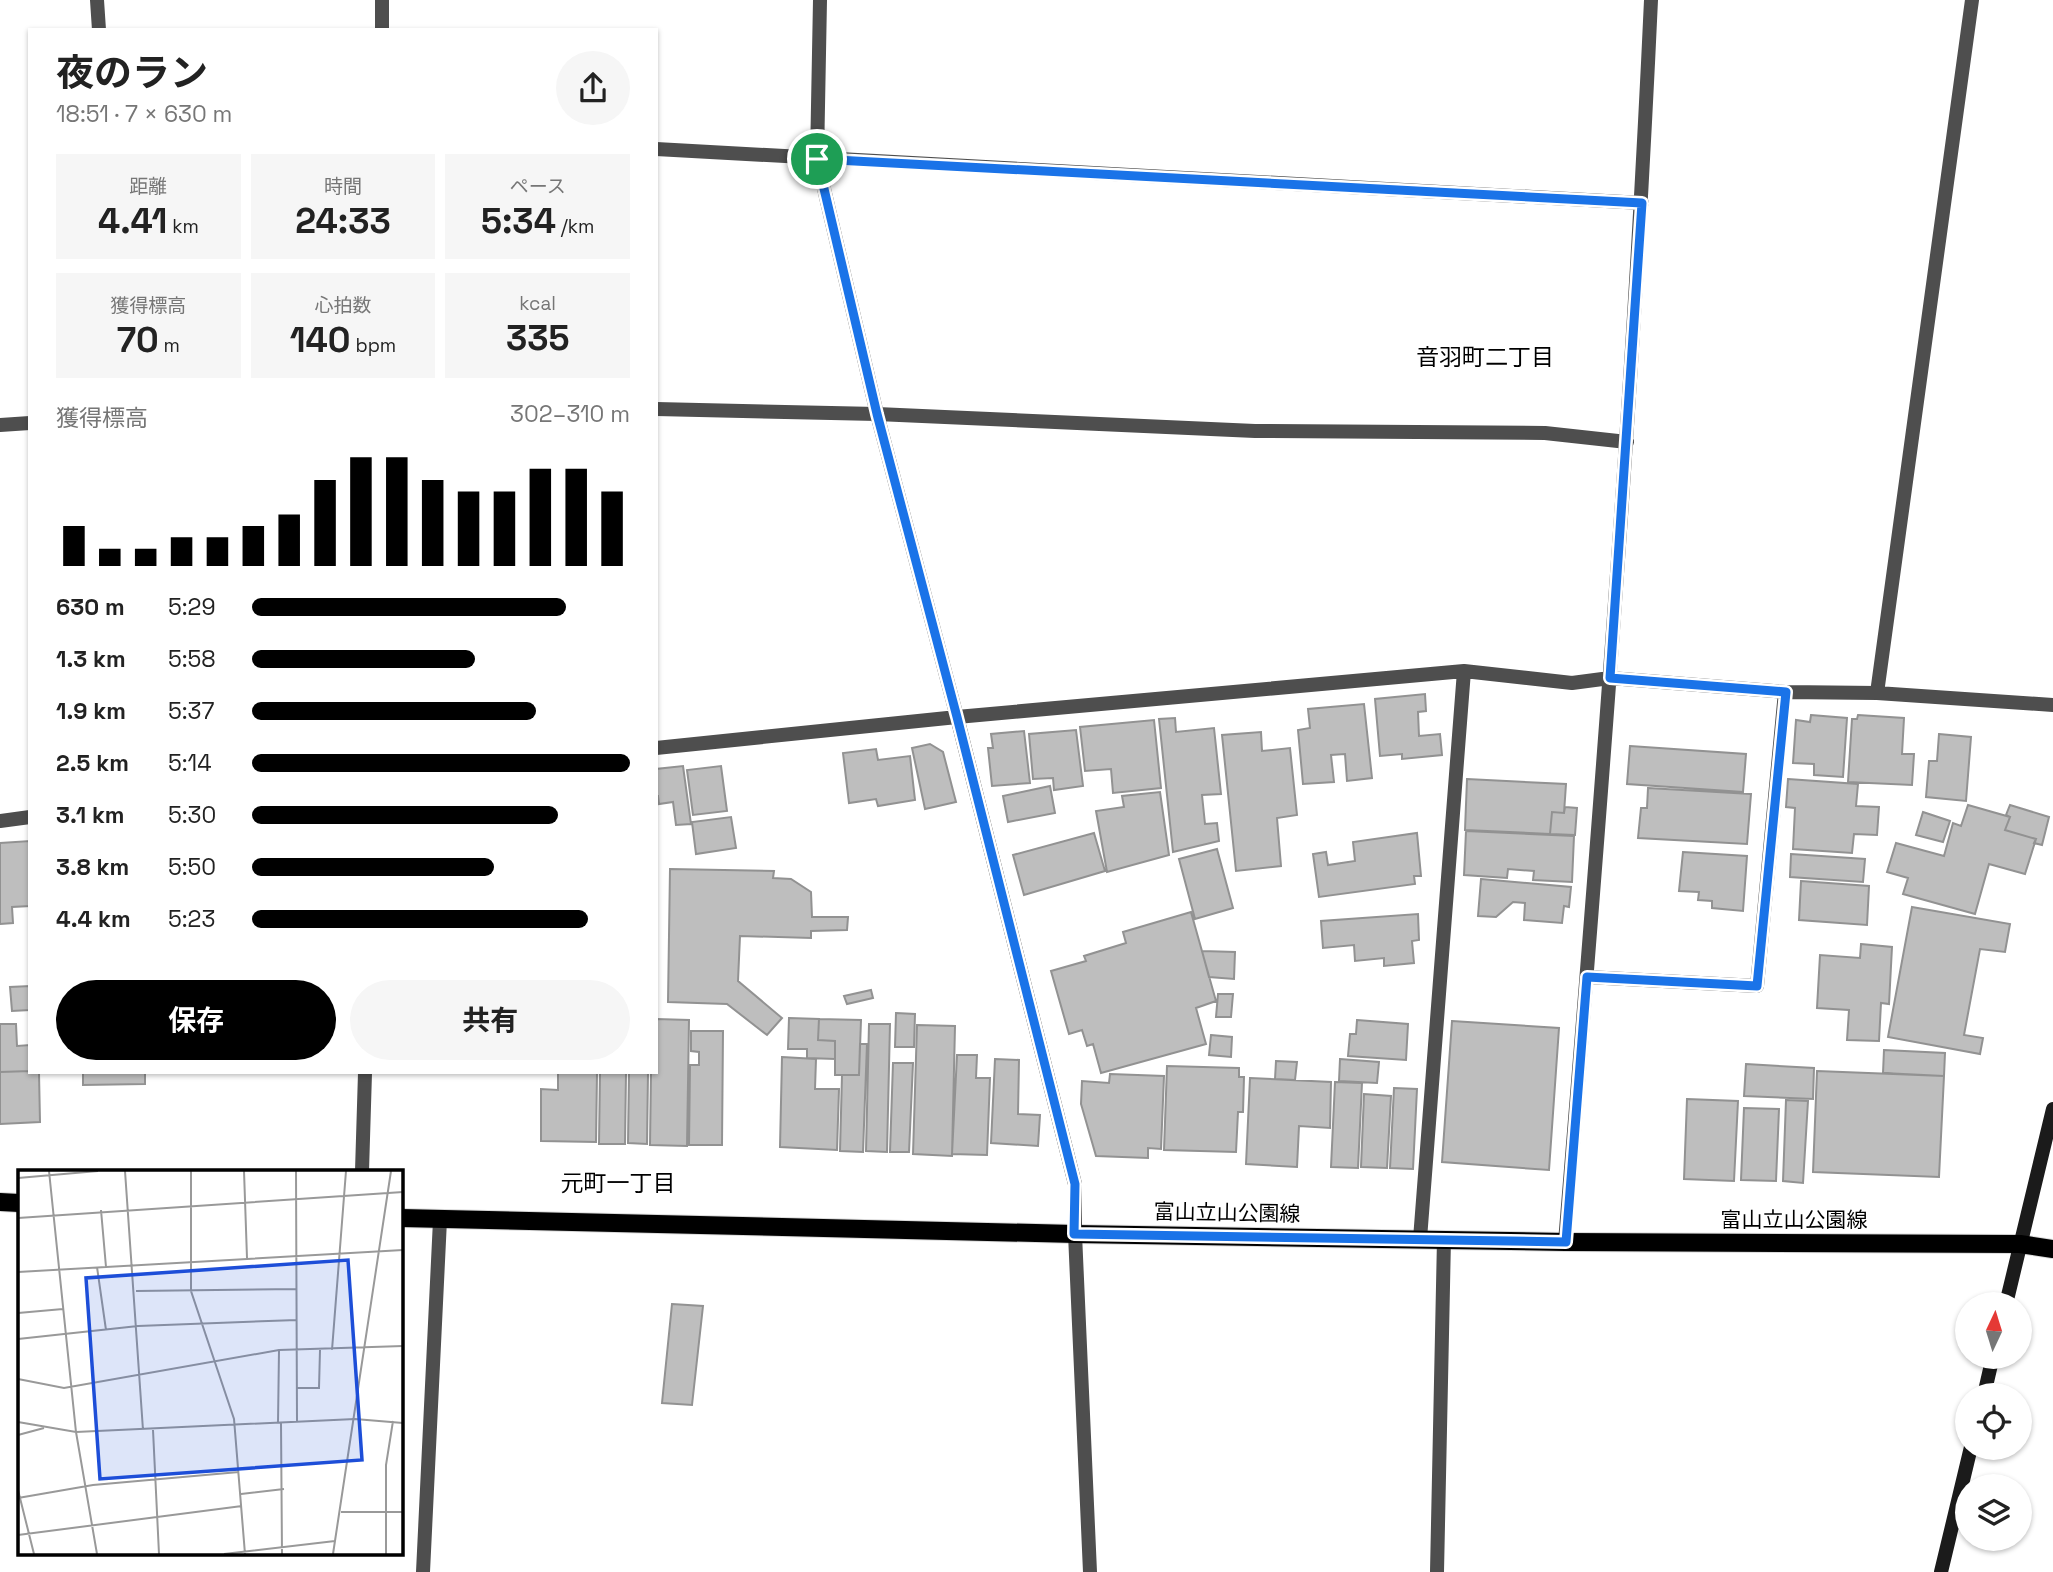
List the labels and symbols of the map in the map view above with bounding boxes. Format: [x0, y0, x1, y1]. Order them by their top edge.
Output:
pin [787, 129, 847, 189]
district label: 音羽町二丁目 [1416, 342, 1554, 372]
district label: 元町一丁目 [561, 1168, 676, 1198]
inset map [18, 1170, 402, 1554]
street label: 富山立山公園線 [1153, 1198, 1301, 1227]
street label: 富山立山公園線 [1721, 1206, 1868, 1233]
north arrow [1955, 1292, 2032, 1368]

